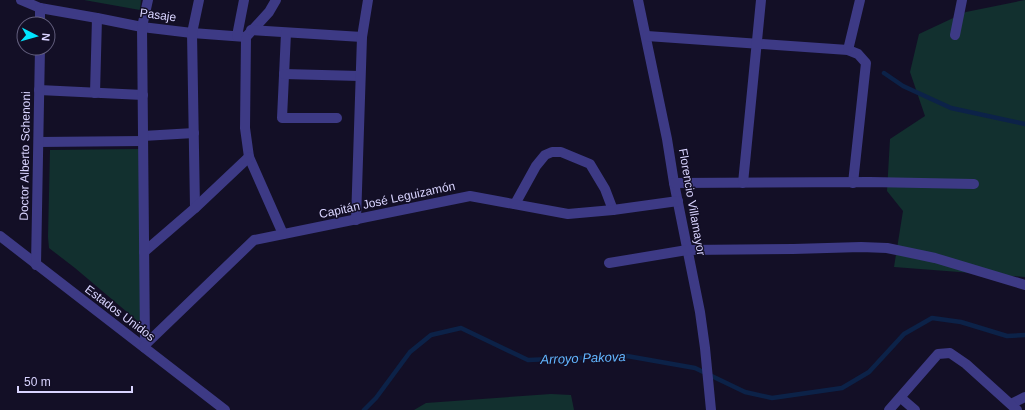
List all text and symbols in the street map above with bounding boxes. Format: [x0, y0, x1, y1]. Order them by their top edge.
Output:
street label: Pasaje [139, 6, 177, 25]
north arrow [16, 16, 56, 56]
text: N [40, 32, 52, 42]
street label: Doctor Alberto Schenoni [17, 91, 33, 221]
street label: Florencio Villamayor [676, 147, 708, 257]
street label: Capitán José Leguizamón [318, 179, 456, 221]
street label: Estados Unidos [82, 282, 158, 344]
water label: Arroyo Pakova [539, 349, 626, 367]
scale bar [18, 368, 132, 394]
text: 50 m [24, 375, 51, 389]

